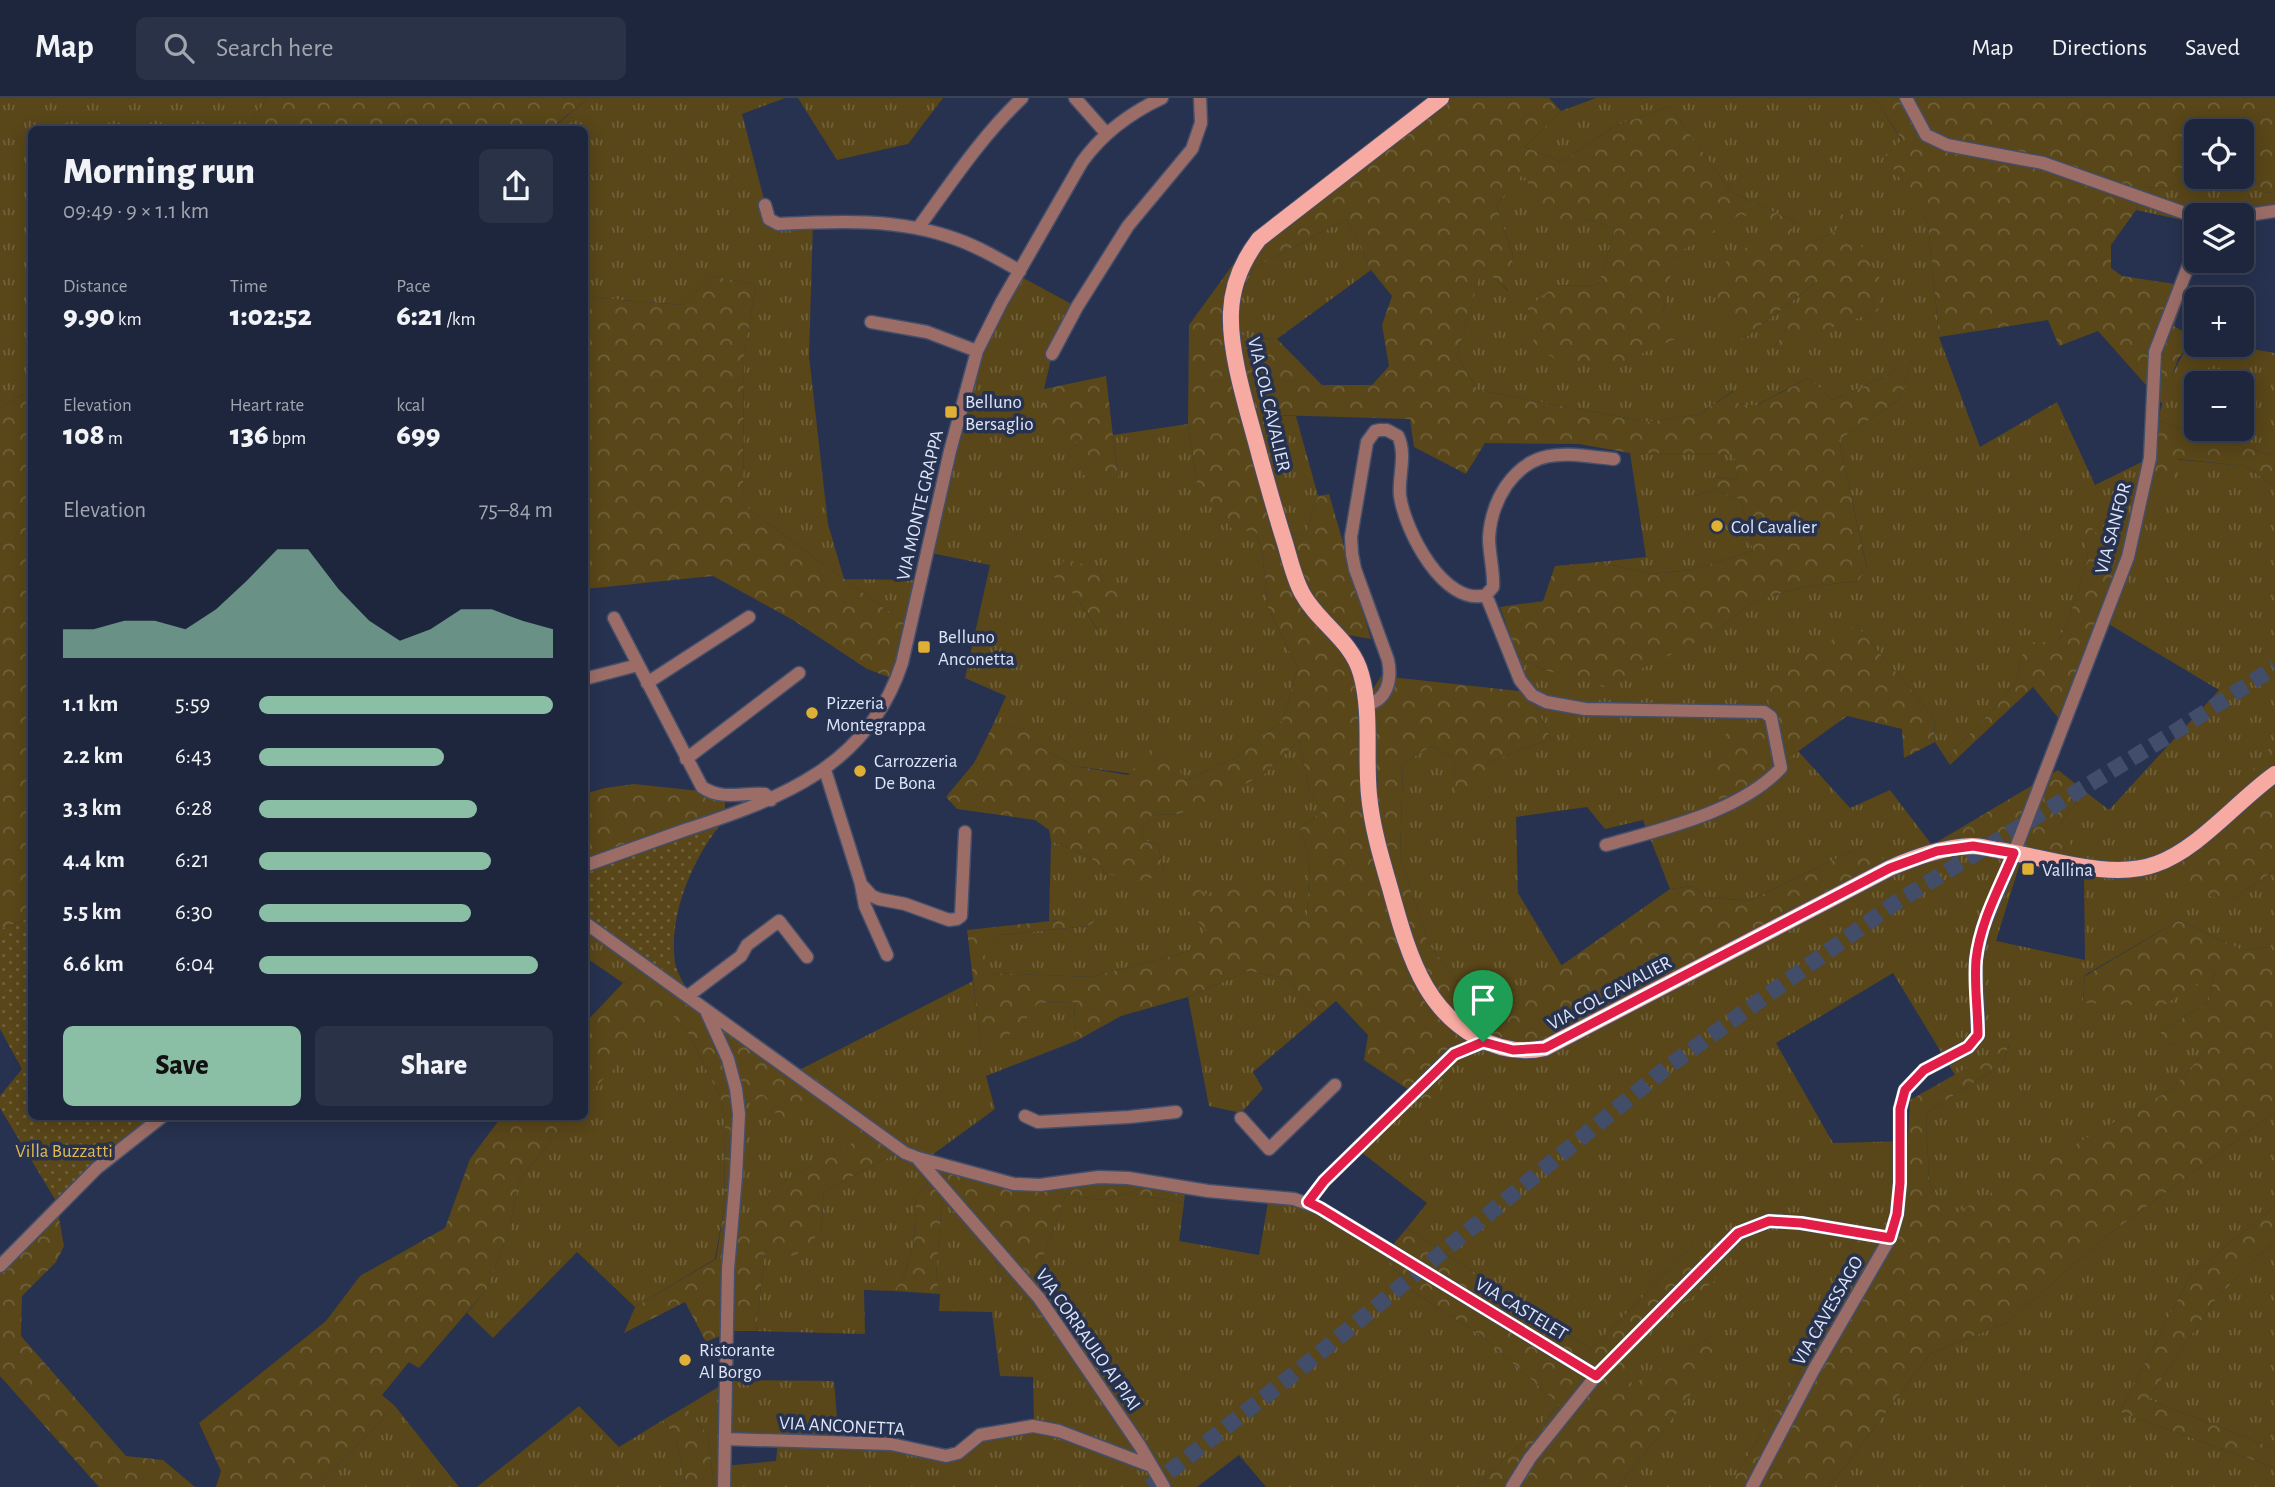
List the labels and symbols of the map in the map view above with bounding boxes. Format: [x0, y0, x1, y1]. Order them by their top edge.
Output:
street label: VIA COL CAVALIER [1244, 335, 1293, 473]
place label: Belluno Bersaglio [965, 393, 1034, 434]
marker: Belluno Bersaglio [943, 404, 959, 420]
street label: VIA MONTE GRAPPA [894, 428, 947, 583]
street label: VIA SANFOR [2092, 481, 2135, 576]
marker: Col Cavalier [1709, 518, 1725, 534]
place label: Col Cavalier [1731, 518, 1817, 537]
place label: Belluno Anconetta [938, 628, 1015, 669]
marker: Belluno Anconetta [916, 639, 932, 655]
place label: Pizzeria Montegrappa [826, 694, 926, 735]
marker: Pizzeria Montegrappa [804, 705, 820, 721]
place label: Carrozzeria De Bona [874, 752, 958, 793]
marker: Carrozzeria De Bona [852, 763, 868, 779]
marker: Vallina [2020, 861, 2036, 877]
place label: Vallina [2042, 861, 2093, 880]
street label: VIA COL CAVALIER [1545, 953, 1675, 1034]
pin [1453, 970, 1513, 1042]
park label: Villa Buzzatti [15, 1142, 113, 1161]
street label: VIA CAVESSAGO [1789, 1253, 1867, 1368]
street label: VIA CORRAULO AI PIAI [1032, 1266, 1144, 1414]
street label: VIA CASTELET [1472, 1274, 1571, 1344]
place label: Ristorante Al Borgo [699, 1341, 775, 1382]
marker: Ristorante Al Borgo [677, 1352, 693, 1368]
street label: VIA ANCONETTA [778, 1414, 905, 1439]

